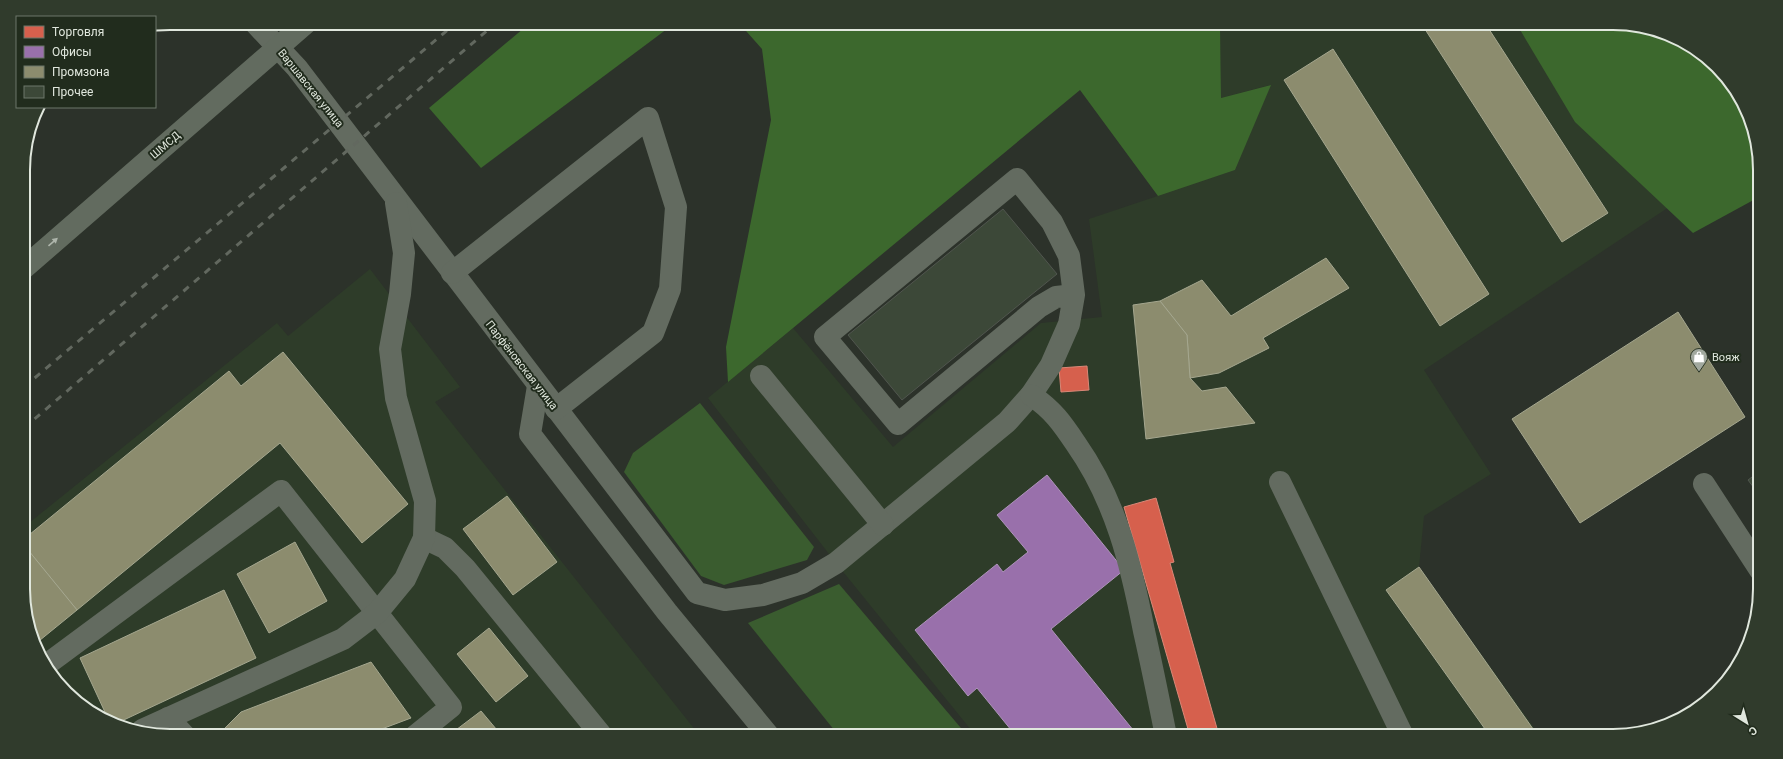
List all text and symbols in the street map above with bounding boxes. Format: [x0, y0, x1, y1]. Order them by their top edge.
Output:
legend [16, 16, 156, 108]
text: Торговля [52, 25, 104, 39]
text: Офисы [52, 45, 92, 59]
street label: Варшавская улица [275, 47, 346, 130]
text: Промзона [52, 65, 109, 79]
text: Прочее [52, 85, 93, 99]
street label: ШМСД [148, 129, 183, 162]
one-way arrow [48, 238, 58, 247]
street label: Парфёновская улица [483, 318, 560, 412]
shop icon: Вояж [1689, 347, 1709, 372]
place label: Вояж [1712, 351, 1740, 364]
north arrow [1727, 703, 1767, 743]
text: С [1746, 723, 1760, 738]

